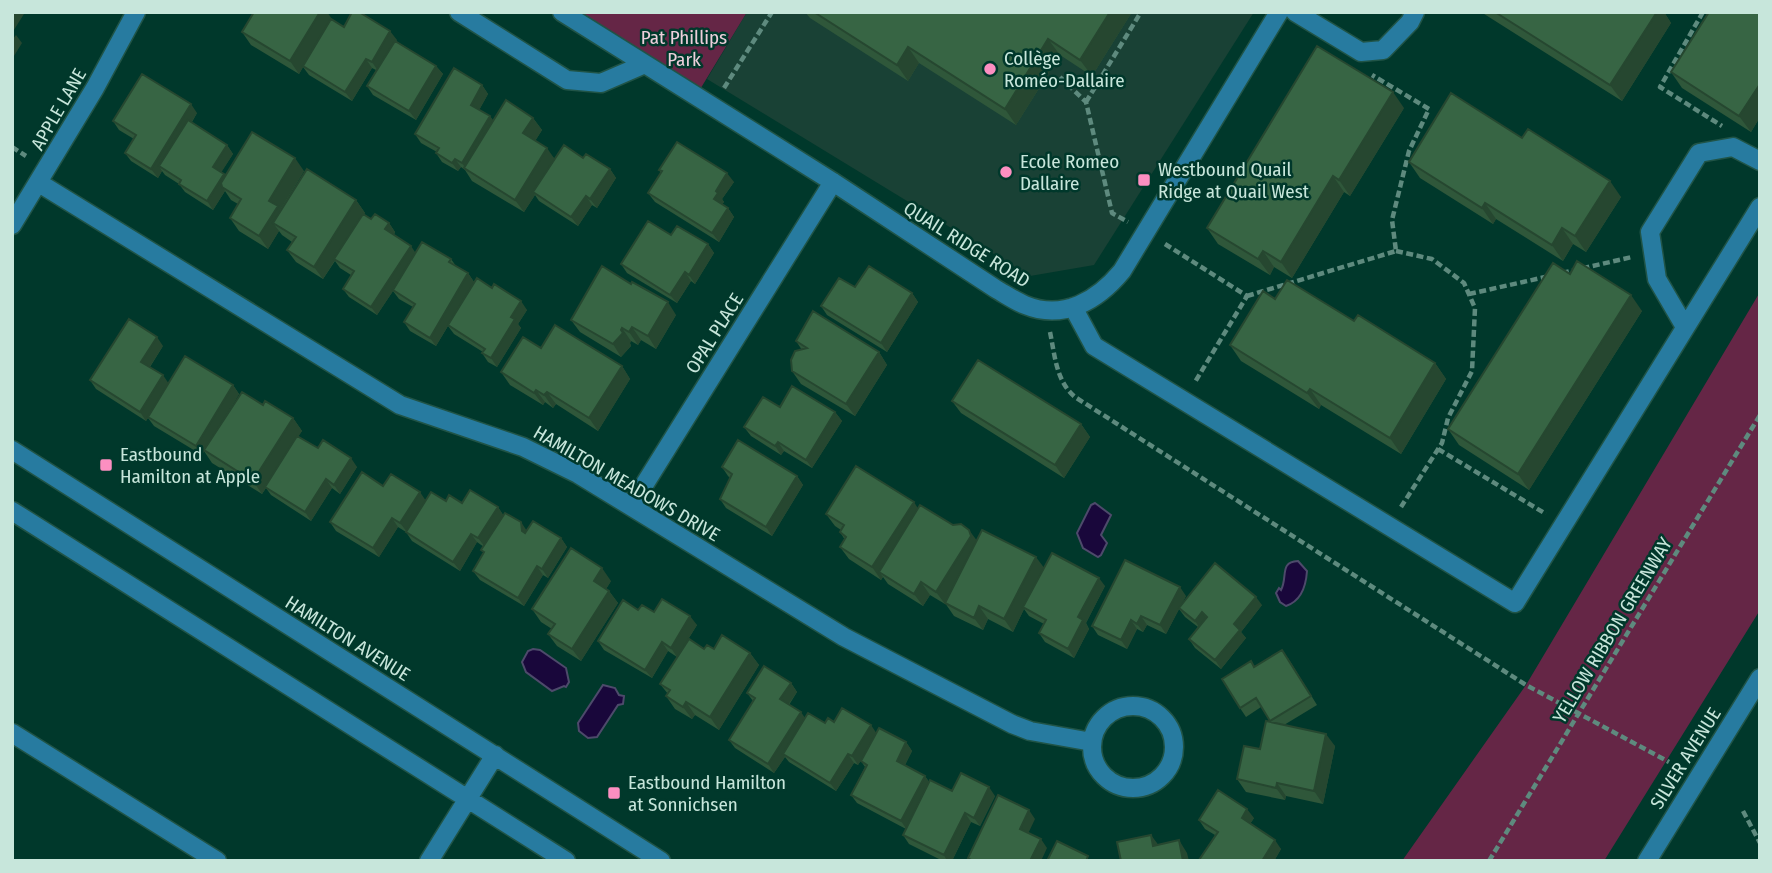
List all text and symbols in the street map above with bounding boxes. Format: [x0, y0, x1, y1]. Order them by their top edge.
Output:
park label: Pat Phillips Park [641, 26, 727, 71]
place label: Collège Roméo-Dallaire [1004, 47, 1125, 92]
marker: Collège Roméo-Dallaire [982, 61, 998, 77]
street label: APPLE LANE [26, 64, 91, 154]
place label: Ecole Romeo Dallaire [1020, 150, 1119, 195]
place label: Westbound Quail Ridge at Quail West [1158, 158, 1310, 203]
marker: Ecole Romeo Dallaire [998, 164, 1014, 180]
marker: Westbound Quail Ridge at Quail West [1136, 172, 1152, 188]
street label: QUAIL RIDGE ROAD [899, 196, 1034, 292]
street label: OPAL PLACE [681, 289, 748, 378]
street label: HAMILTON MEADOWS DRIVE [530, 421, 724, 546]
place label: Eastbound Hamilton at Apple [120, 443, 260, 488]
marker: Eastbound Hamilton at Apple [98, 457, 114, 473]
street label: YELLOW RIBBON GREENWAY [1548, 533, 1677, 727]
street label: HAMILTON AVENUE [281, 591, 414, 686]
street label: SILVER AVENUE [1645, 703, 1726, 813]
place label: Eastbound Hamilton at Sonnichsen [628, 771, 786, 816]
marker: Eastbound Hamilton at Sonnichsen [606, 785, 622, 801]

